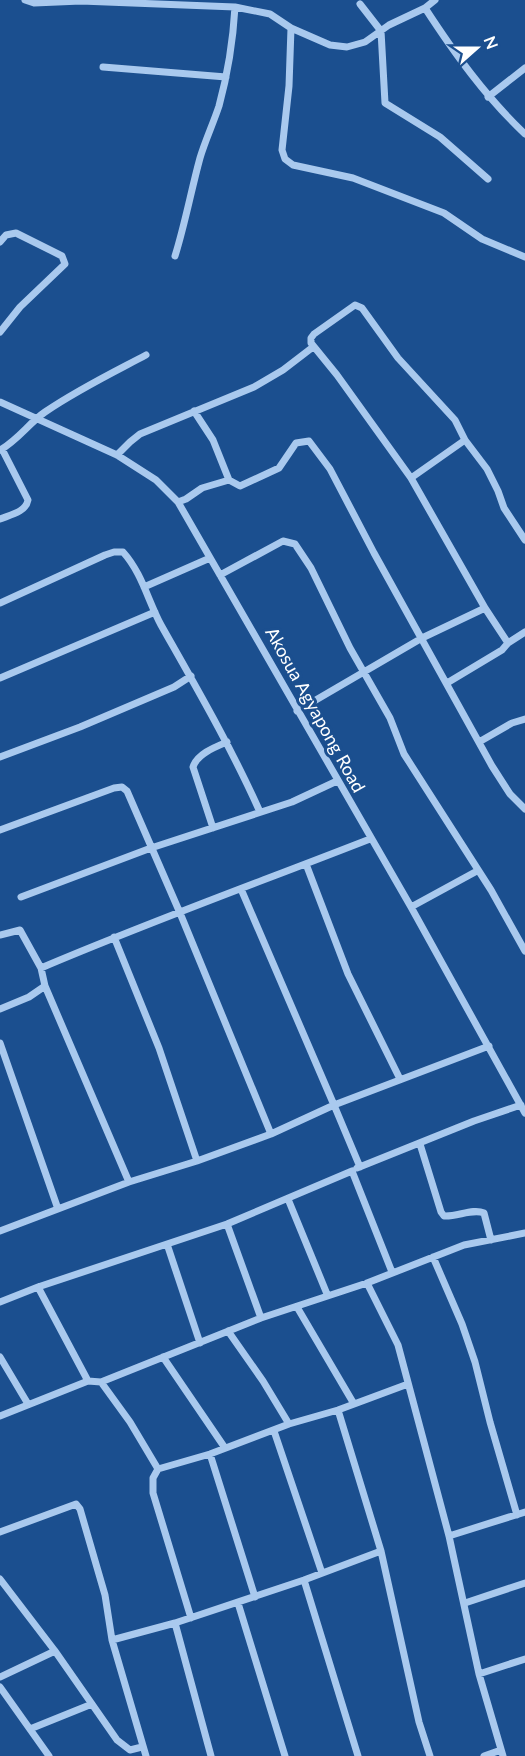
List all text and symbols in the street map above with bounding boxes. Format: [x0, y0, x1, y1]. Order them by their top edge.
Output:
north arrow [447, 18, 507, 78]
text: N [480, 33, 503, 52]
street label: Akosua Agyapong Road [261, 623, 370, 796]

